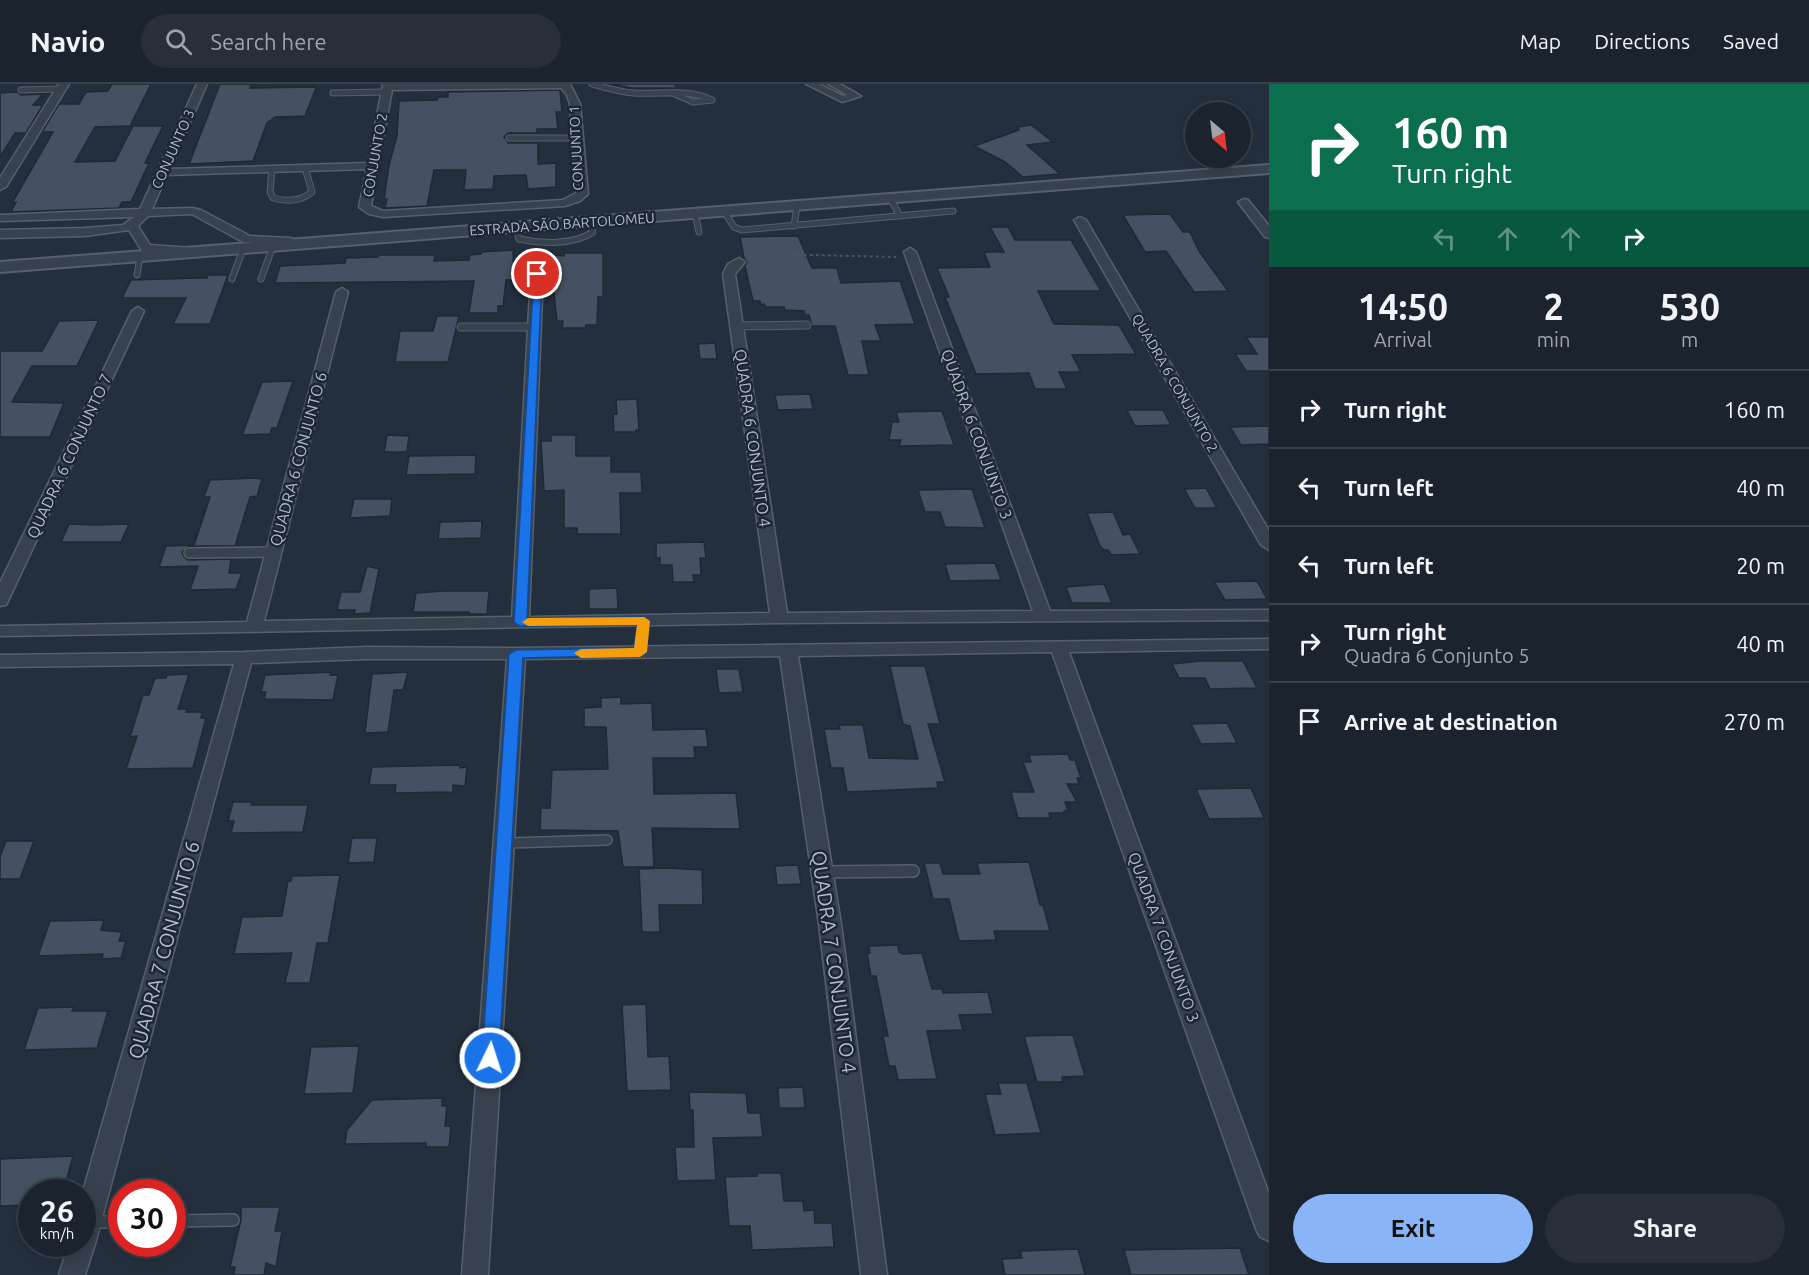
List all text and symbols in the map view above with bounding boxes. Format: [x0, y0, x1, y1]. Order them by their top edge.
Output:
search box [141, 14, 561, 68]
icon: search [162, 25, 195, 58]
text: Navio [30, 26, 105, 57]
text: Search here [210, 29, 327, 54]
text: Map [1520, 29, 1561, 53]
text: Directions [1594, 29, 1690, 53]
text: Saved [1723, 29, 1779, 53]
north arrow [1185, 102, 1251, 168]
map controls [1185, 102, 1251, 168]
street label: CONJUNTO 1 [566, 105, 586, 191]
street label: CONJUNTO 3 [148, 107, 198, 191]
icon: right [1293, 108, 1371, 186]
text: 160 m [1392, 109, 1509, 156]
street label: CONJUNTO 2 [360, 112, 390, 198]
text: Turn right [1392, 158, 1512, 188]
street label: ESTRADA SÃO BARTOLOMEU [469, 209, 655, 238]
icon: left [1428, 222, 1461, 255]
icon: ahead [1491, 222, 1524, 255]
icon: ahead [1554, 222, 1587, 255]
icon: right [1617, 222, 1650, 255]
pin [511, 248, 562, 299]
icon: arrive [520, 257, 553, 290]
text: 14:50 [1358, 286, 1448, 327]
text: 2 [1543, 286, 1564, 327]
text: 530 [1659, 286, 1720, 327]
street label: QUADRA 6 CONJUNTO 2 [1129, 311, 1221, 455]
text: Arrival [1374, 328, 1432, 351]
text: min [1537, 328, 1570, 351]
text: m [1681, 328, 1698, 351]
street label: QUADRA 6 CONJUNTO 3 [938, 347, 1016, 521]
street label: QUADRA 6 CONJUNTO 4 [732, 348, 774, 528]
street label: QUADRA 6 CONJUNTO 6 [266, 370, 330, 548]
street label: QUADRA 6 CONJUNTO 7 [23, 371, 115, 541]
icon: right [1293, 393, 1326, 426]
text: Turn right [1344, 397, 1446, 422]
text: 160 m [1724, 397, 1785, 422]
icon: left [1293, 471, 1326, 504]
text: Turn left [1344, 475, 1434, 500]
text: 40 m [1736, 475, 1785, 500]
icon: left [1293, 549, 1326, 582]
text: Turn left [1344, 553, 1434, 578]
text: 20 m [1736, 553, 1785, 578]
text: Turn right [1344, 619, 1446, 644]
icon: right [1293, 627, 1326, 660]
text: 40 m [1736, 631, 1785, 656]
text: Quadra 6 Conjunto 5 [1344, 644, 1530, 667]
icon: arrive [1293, 705, 1326, 738]
text: Arrive at destination [1344, 709, 1558, 734]
text: 270 m [1724, 709, 1785, 734]
street label: QUADRA 7 CONJUNTO 6 [123, 838, 204, 1061]
street label: QUADRA 7 CONJUNTO 4 [807, 849, 862, 1075]
street label: QUADRA 7 CONJUNTO 3 [1125, 850, 1203, 1024]
position arrow [458, 1026, 522, 1090]
speed limit sign: 30 [108, 1179, 186, 1257]
text: 26 [40, 1194, 74, 1228]
button: Exit [1293, 1194, 1533, 1263]
button: Share [1545, 1194, 1785, 1263]
text: km/h [40, 1225, 74, 1242]

